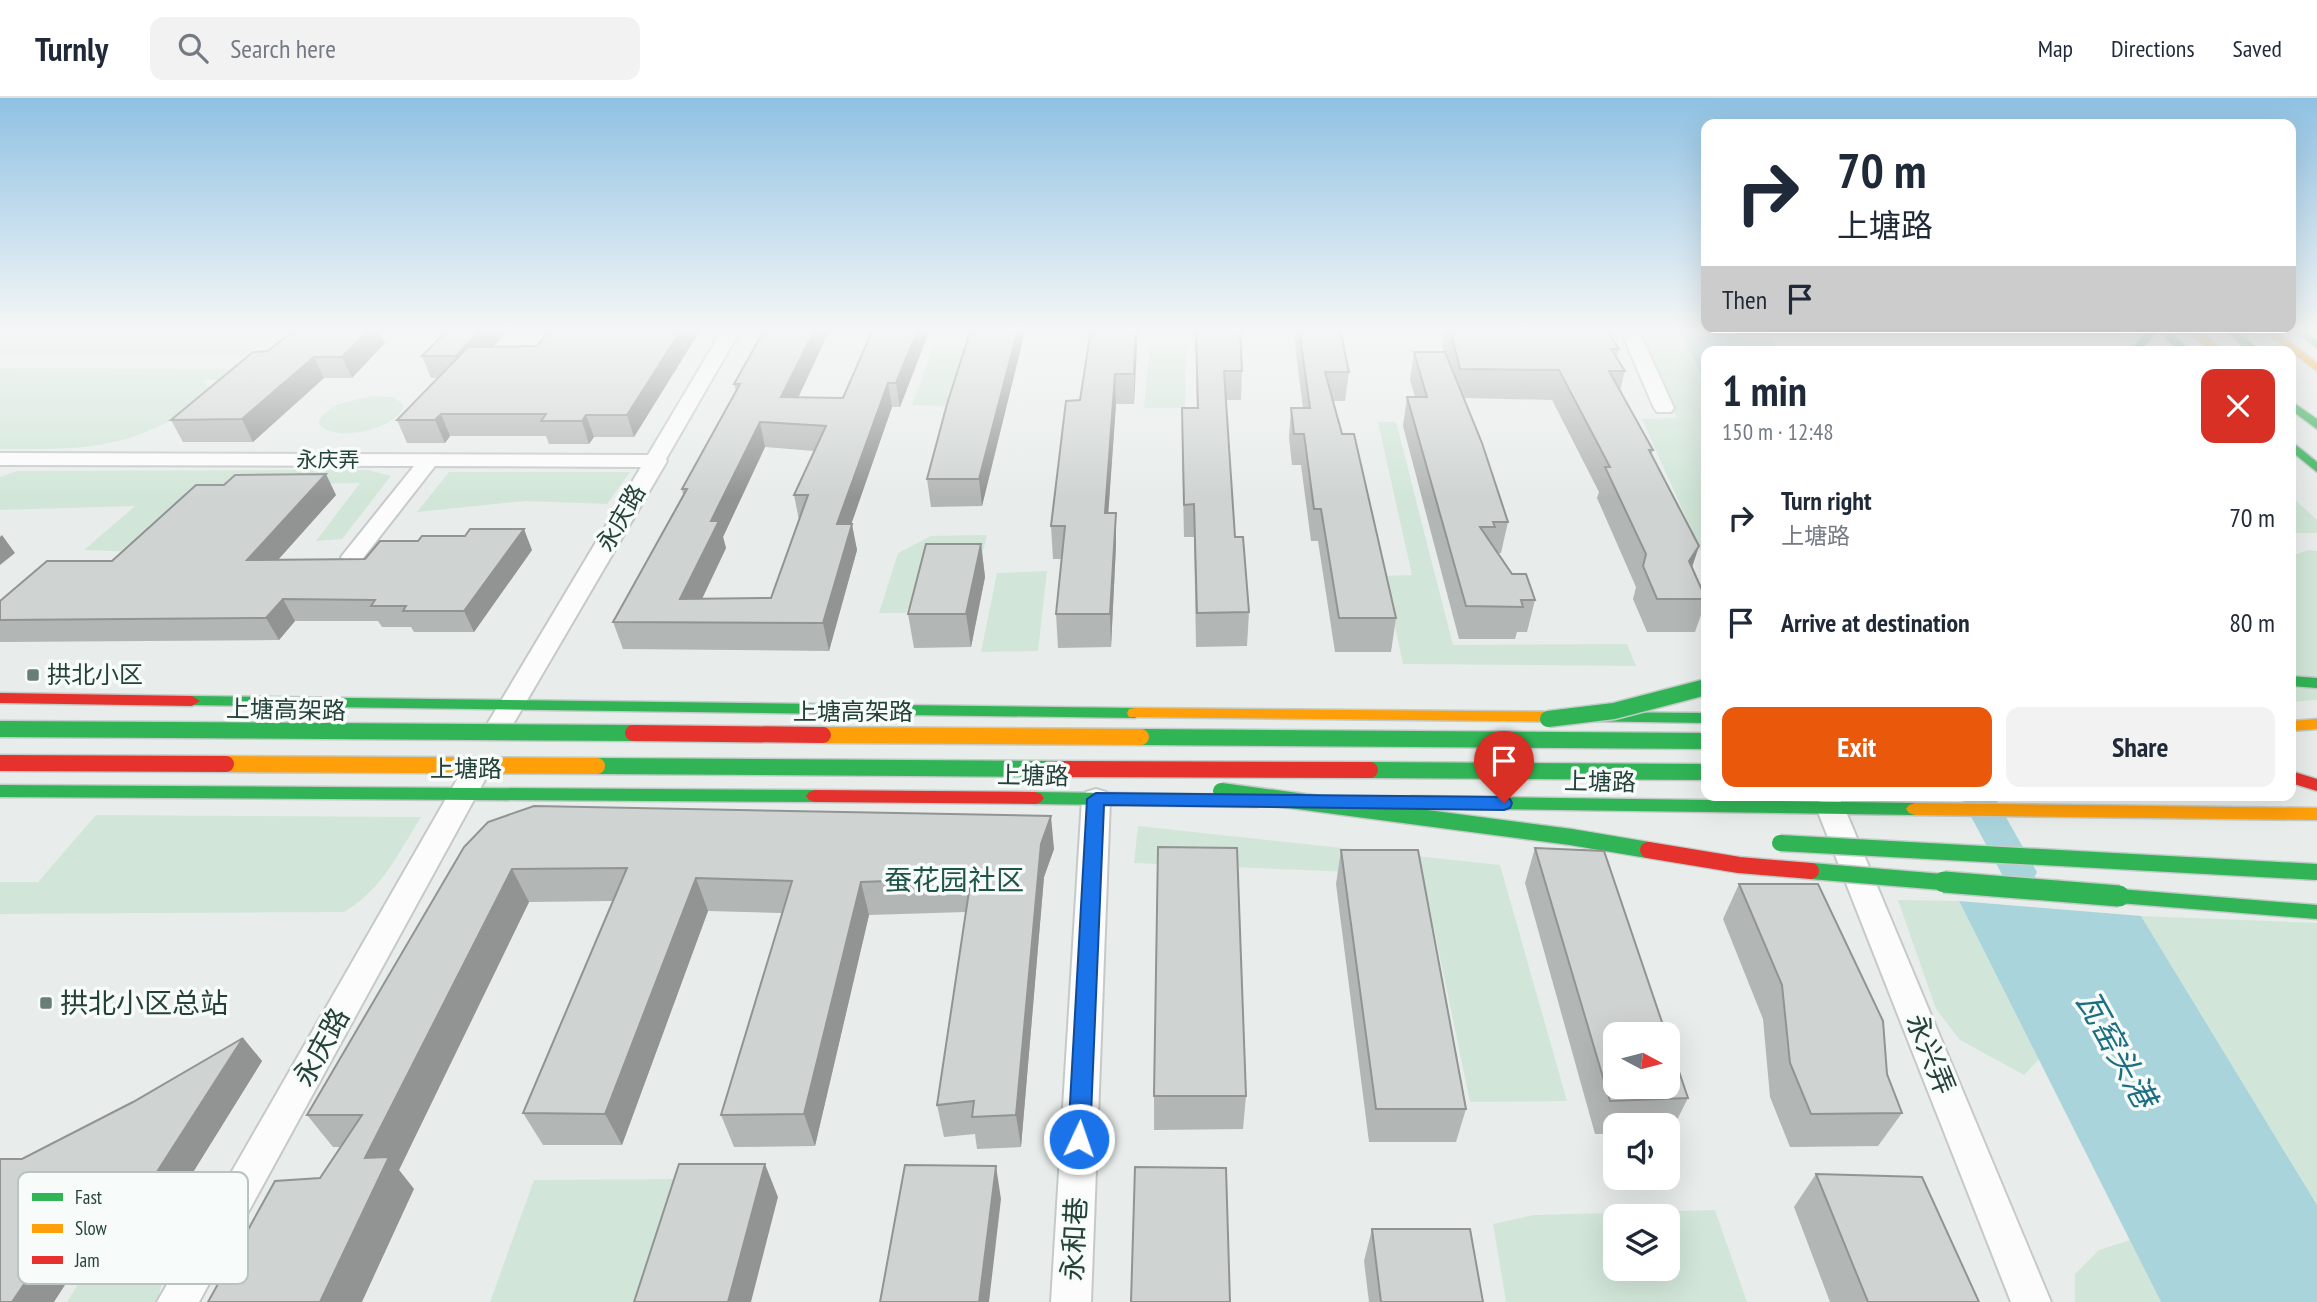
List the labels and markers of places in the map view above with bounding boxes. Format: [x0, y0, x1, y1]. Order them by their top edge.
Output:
place label: 拱北小区 [47, 659, 143, 690]
marker: 拱北小区 [25, 667, 41, 683]
pin [1474, 731, 1534, 803]
place label: 拱北小区总站 [60, 984, 228, 1021]
marker: 拱北小区总站 [38, 995, 54, 1011]

